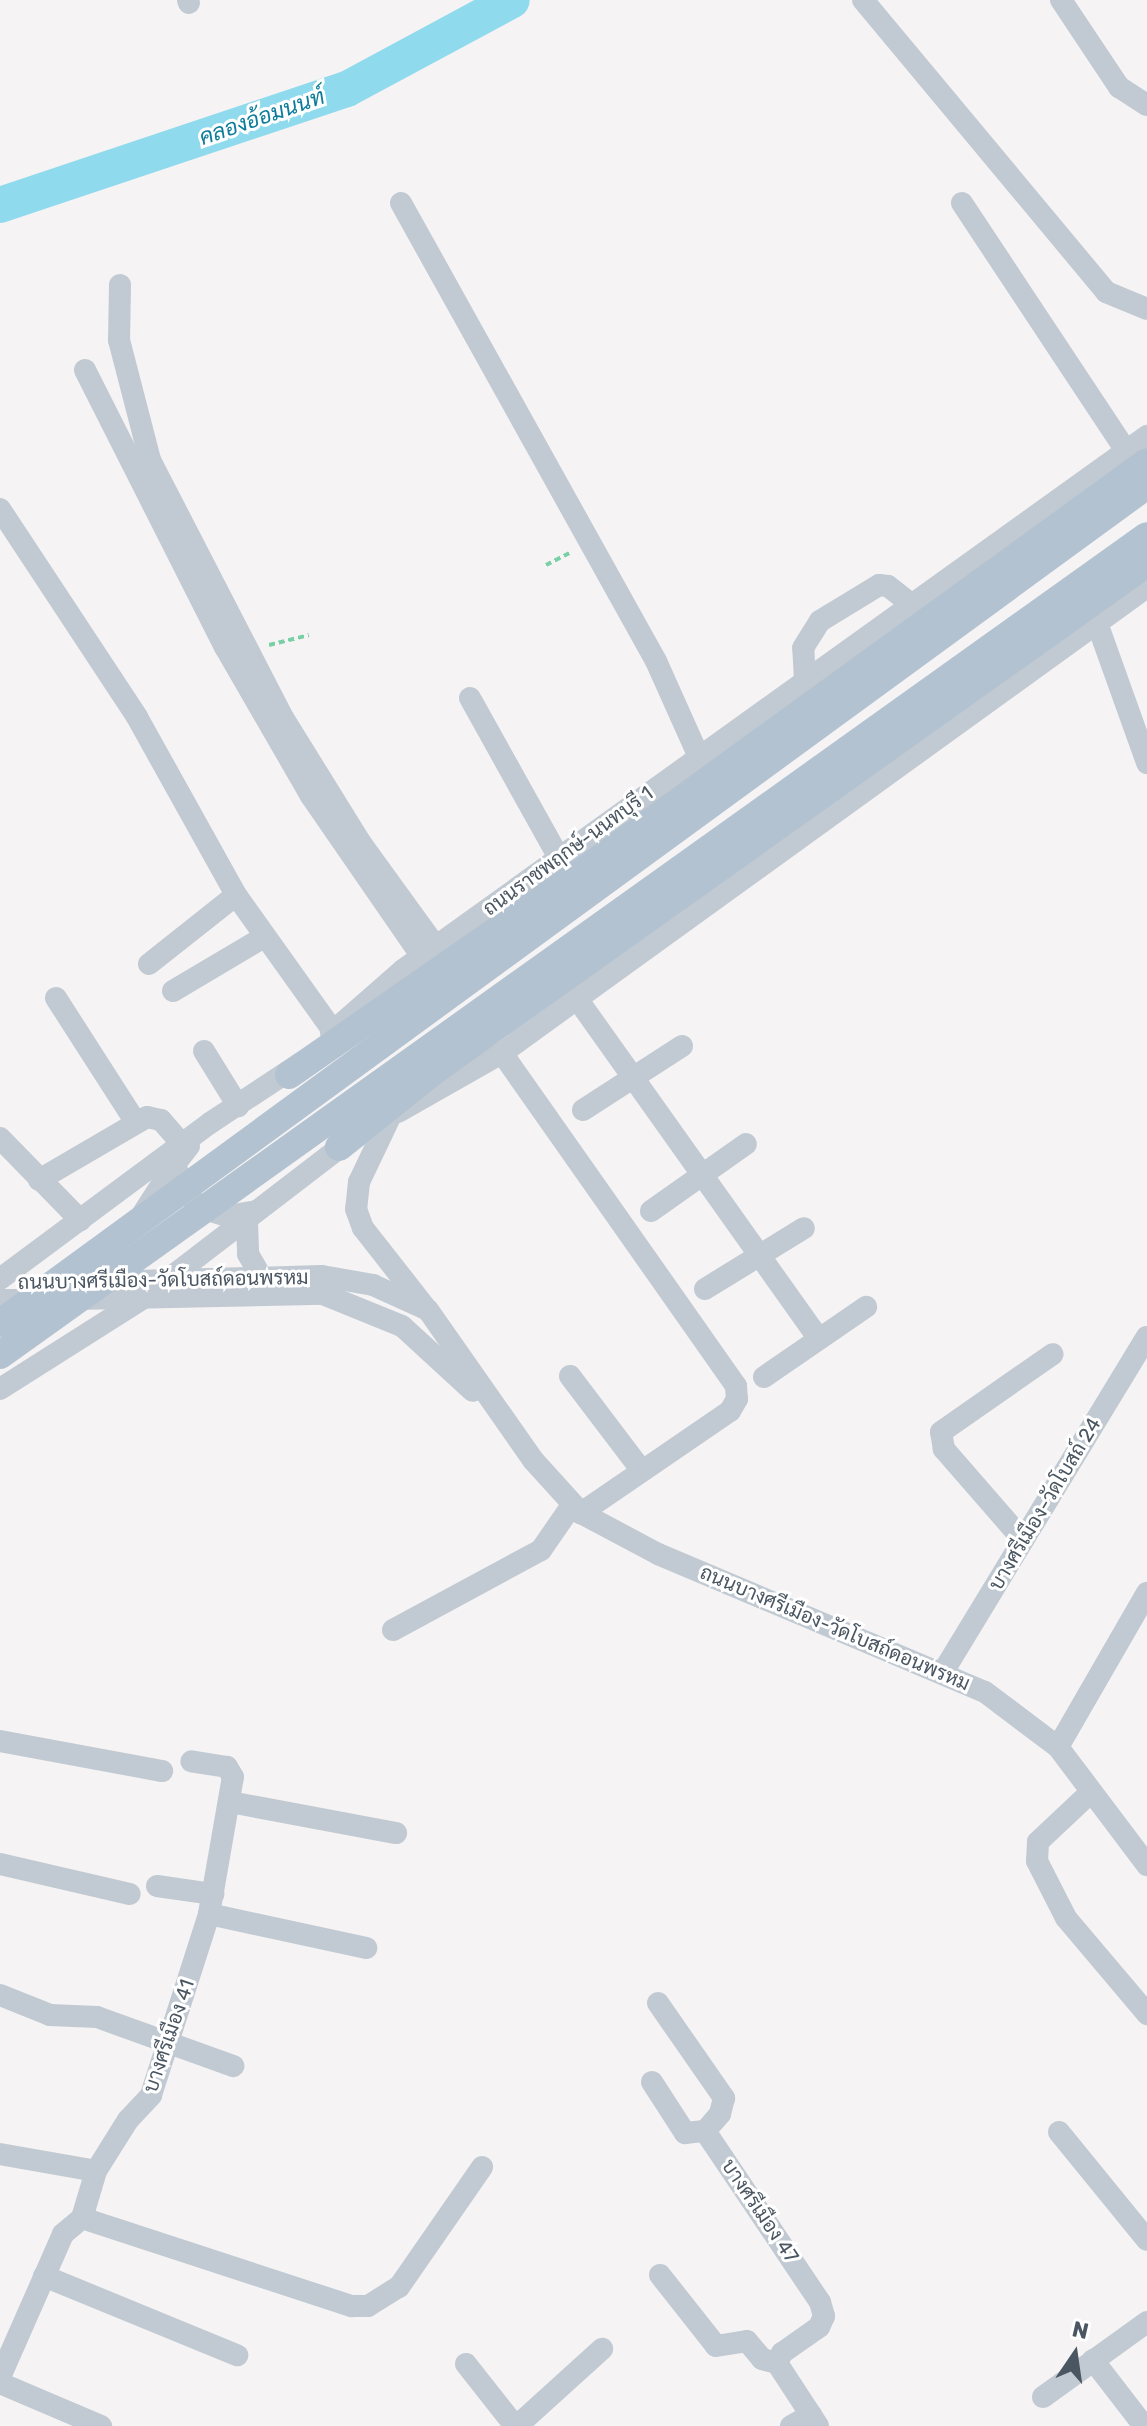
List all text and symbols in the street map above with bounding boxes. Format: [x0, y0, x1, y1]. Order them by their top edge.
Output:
water label: คลองอ้อมนนท์ [196, 83, 328, 151]
street label: ถนนราชพฤกษ์-นนทบุรี 1 [478, 781, 658, 921]
street label: ถนนบางศรีเมือง-วัดโบสถ์ดอนพรหม [17, 1265, 309, 1295]
street label: บางศรีเมือง-วัดโบสถ์ 24 [984, 1413, 1106, 1595]
street label: ถนนบางศรีเมือง-วัดโบสถ์ดอนพรหม [697, 1560, 973, 1696]
street label: บางศรีเมือง 41 [138, 1976, 200, 2096]
street label: บางศรีเมือง 47 [717, 2155, 803, 2267]
north arrow [1035, 2314, 1115, 2394]
text: N [1070, 2315, 1091, 2345]

